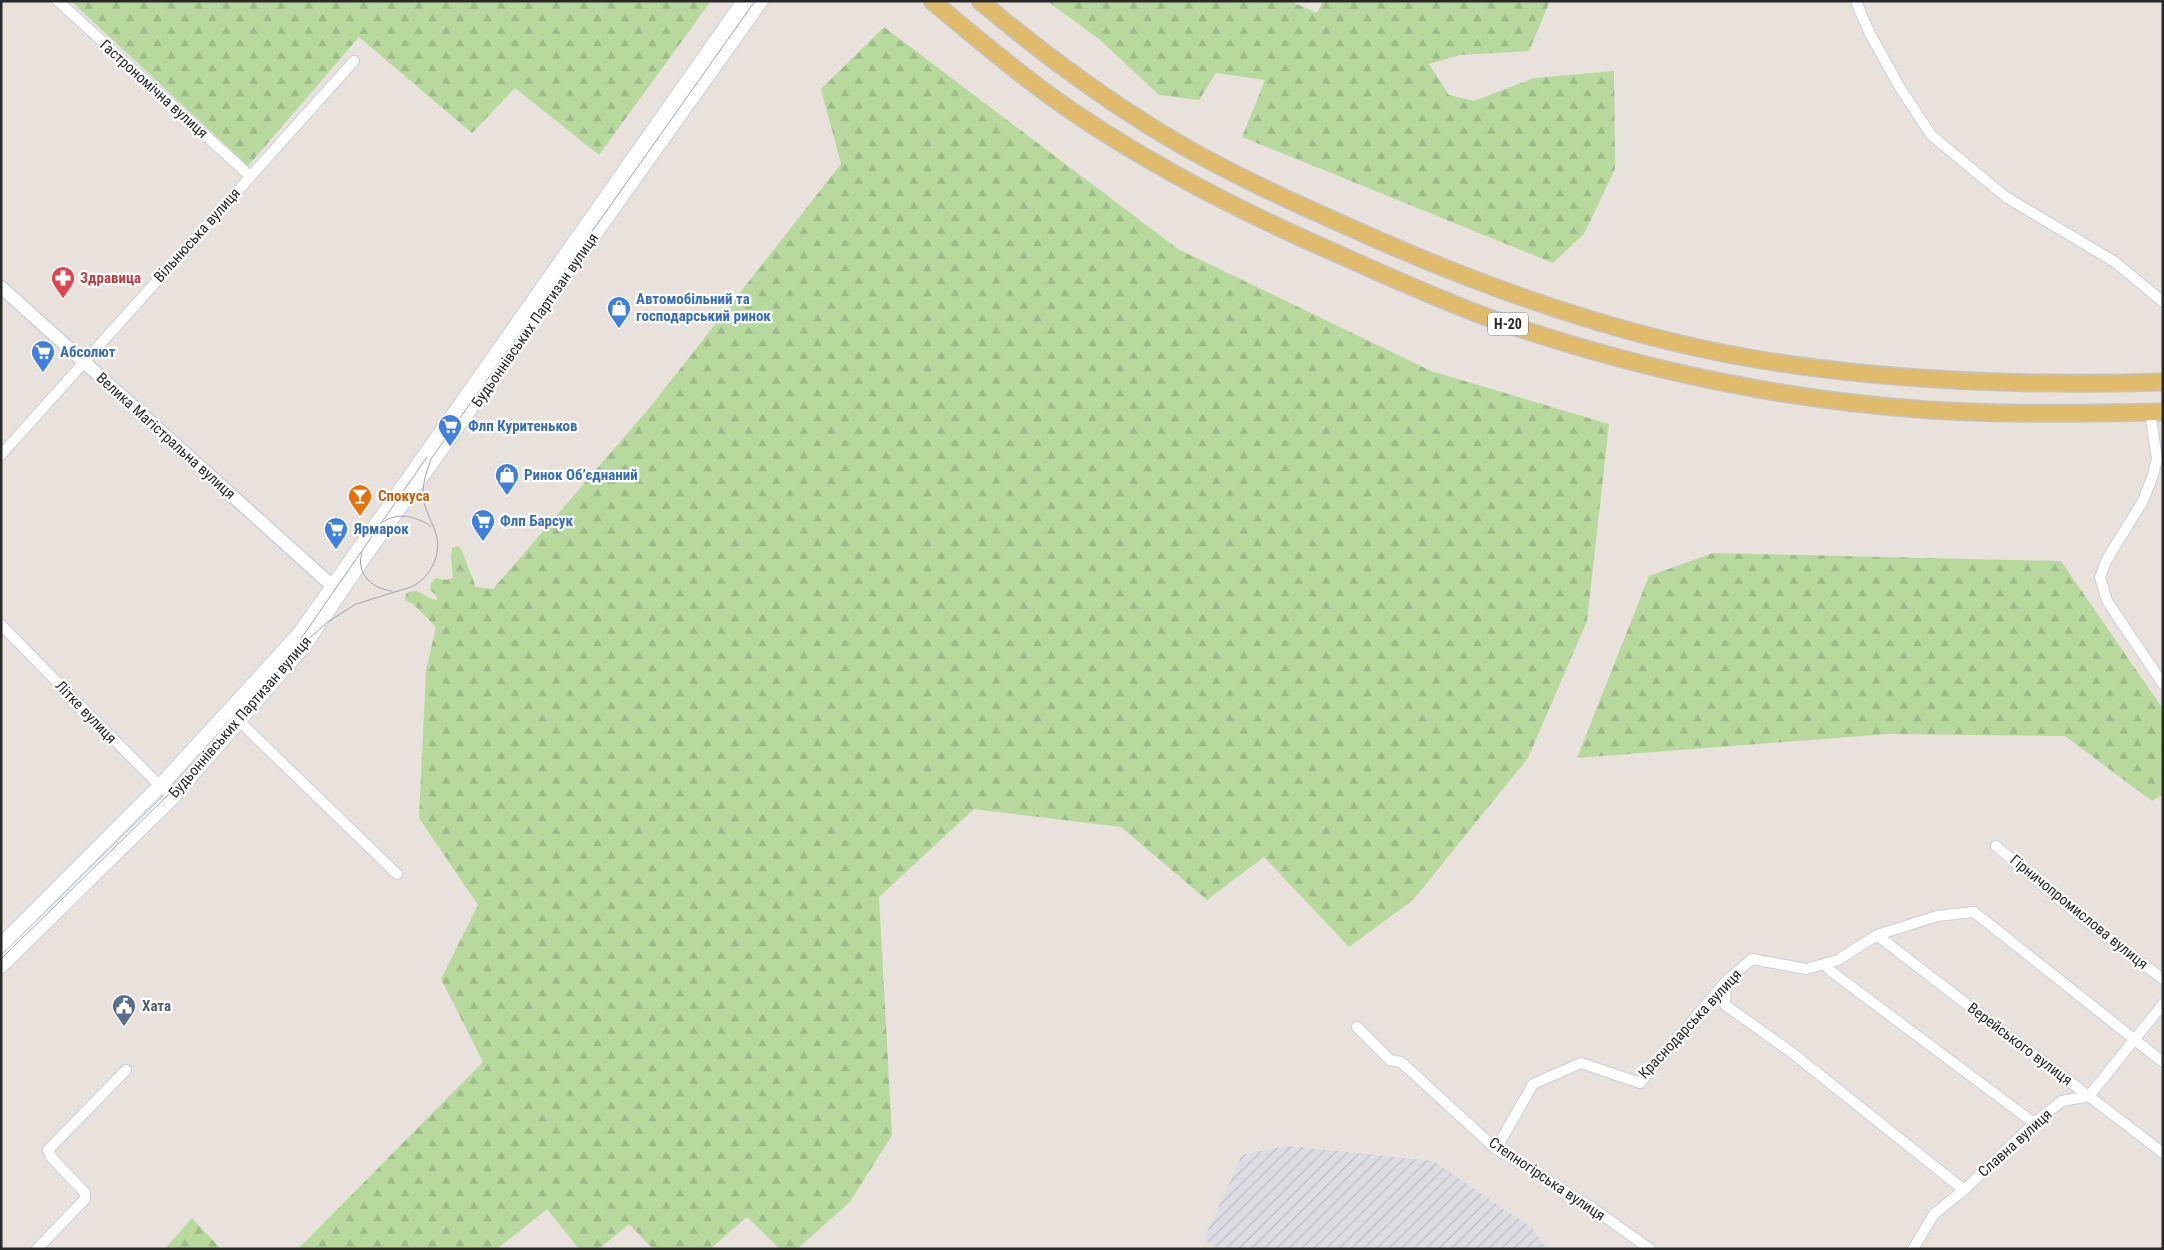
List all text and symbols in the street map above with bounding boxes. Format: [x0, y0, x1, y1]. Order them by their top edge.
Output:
street label: Гастрономічна вулиця [96, 36, 212, 142]
street label: Вільнюська вулиця [150, 184, 244, 286]
street label: Будьоннівських Партизан вулиця [468, 230, 602, 410]
pharmacy icon: Здравица [50, 265, 76, 299]
place label: Здравица [80, 269, 141, 287]
place label: Автомобільний та господарський ринок [636, 290, 771, 325]
shop icon: Автомобільний та господарський ринок [606, 295, 632, 329]
road number: Н-20 [1488, 312, 1528, 336]
supermarket icon: Абсолют [30, 339, 56, 373]
place label: Абсолют [60, 343, 116, 361]
street label: Велика Магістральна вулиця [93, 369, 239, 503]
supermarket icon: Флп Куритеньков [437, 413, 463, 447]
place label: Флп Куритеньков [468, 417, 578, 435]
shop icon: Ринок Обʼєднаний [494, 462, 520, 496]
place label: Ринок Обʼєднаний [524, 466, 638, 484]
bar icon: Спокуса [347, 483, 373, 517]
place label: Спокуса [378, 487, 430, 505]
supermarket icon: Флп Барсук [470, 508, 496, 542]
place label: Флп Барсук [500, 512, 574, 530]
supermarket icon: Ярмарок [323, 516, 349, 550]
place label: Ярмарок [353, 520, 409, 538]
street label: Будьоннівських Партизан вулиця [165, 633, 315, 801]
street label: Літке вулиця [52, 677, 120, 747]
street label: Гірничопромислова вулиця [2006, 851, 2152, 973]
street label: Краснодарська вулиця [1635, 966, 1745, 1082]
public building icon: Хата [111, 993, 137, 1027]
place label: Хата [142, 997, 171, 1015]
street label: Верейського вулиця [1964, 999, 2076, 1089]
street label: Славна вулиця [1974, 1105, 2056, 1181]
street label: Степногірська вулиця [1485, 1133, 1609, 1225]

